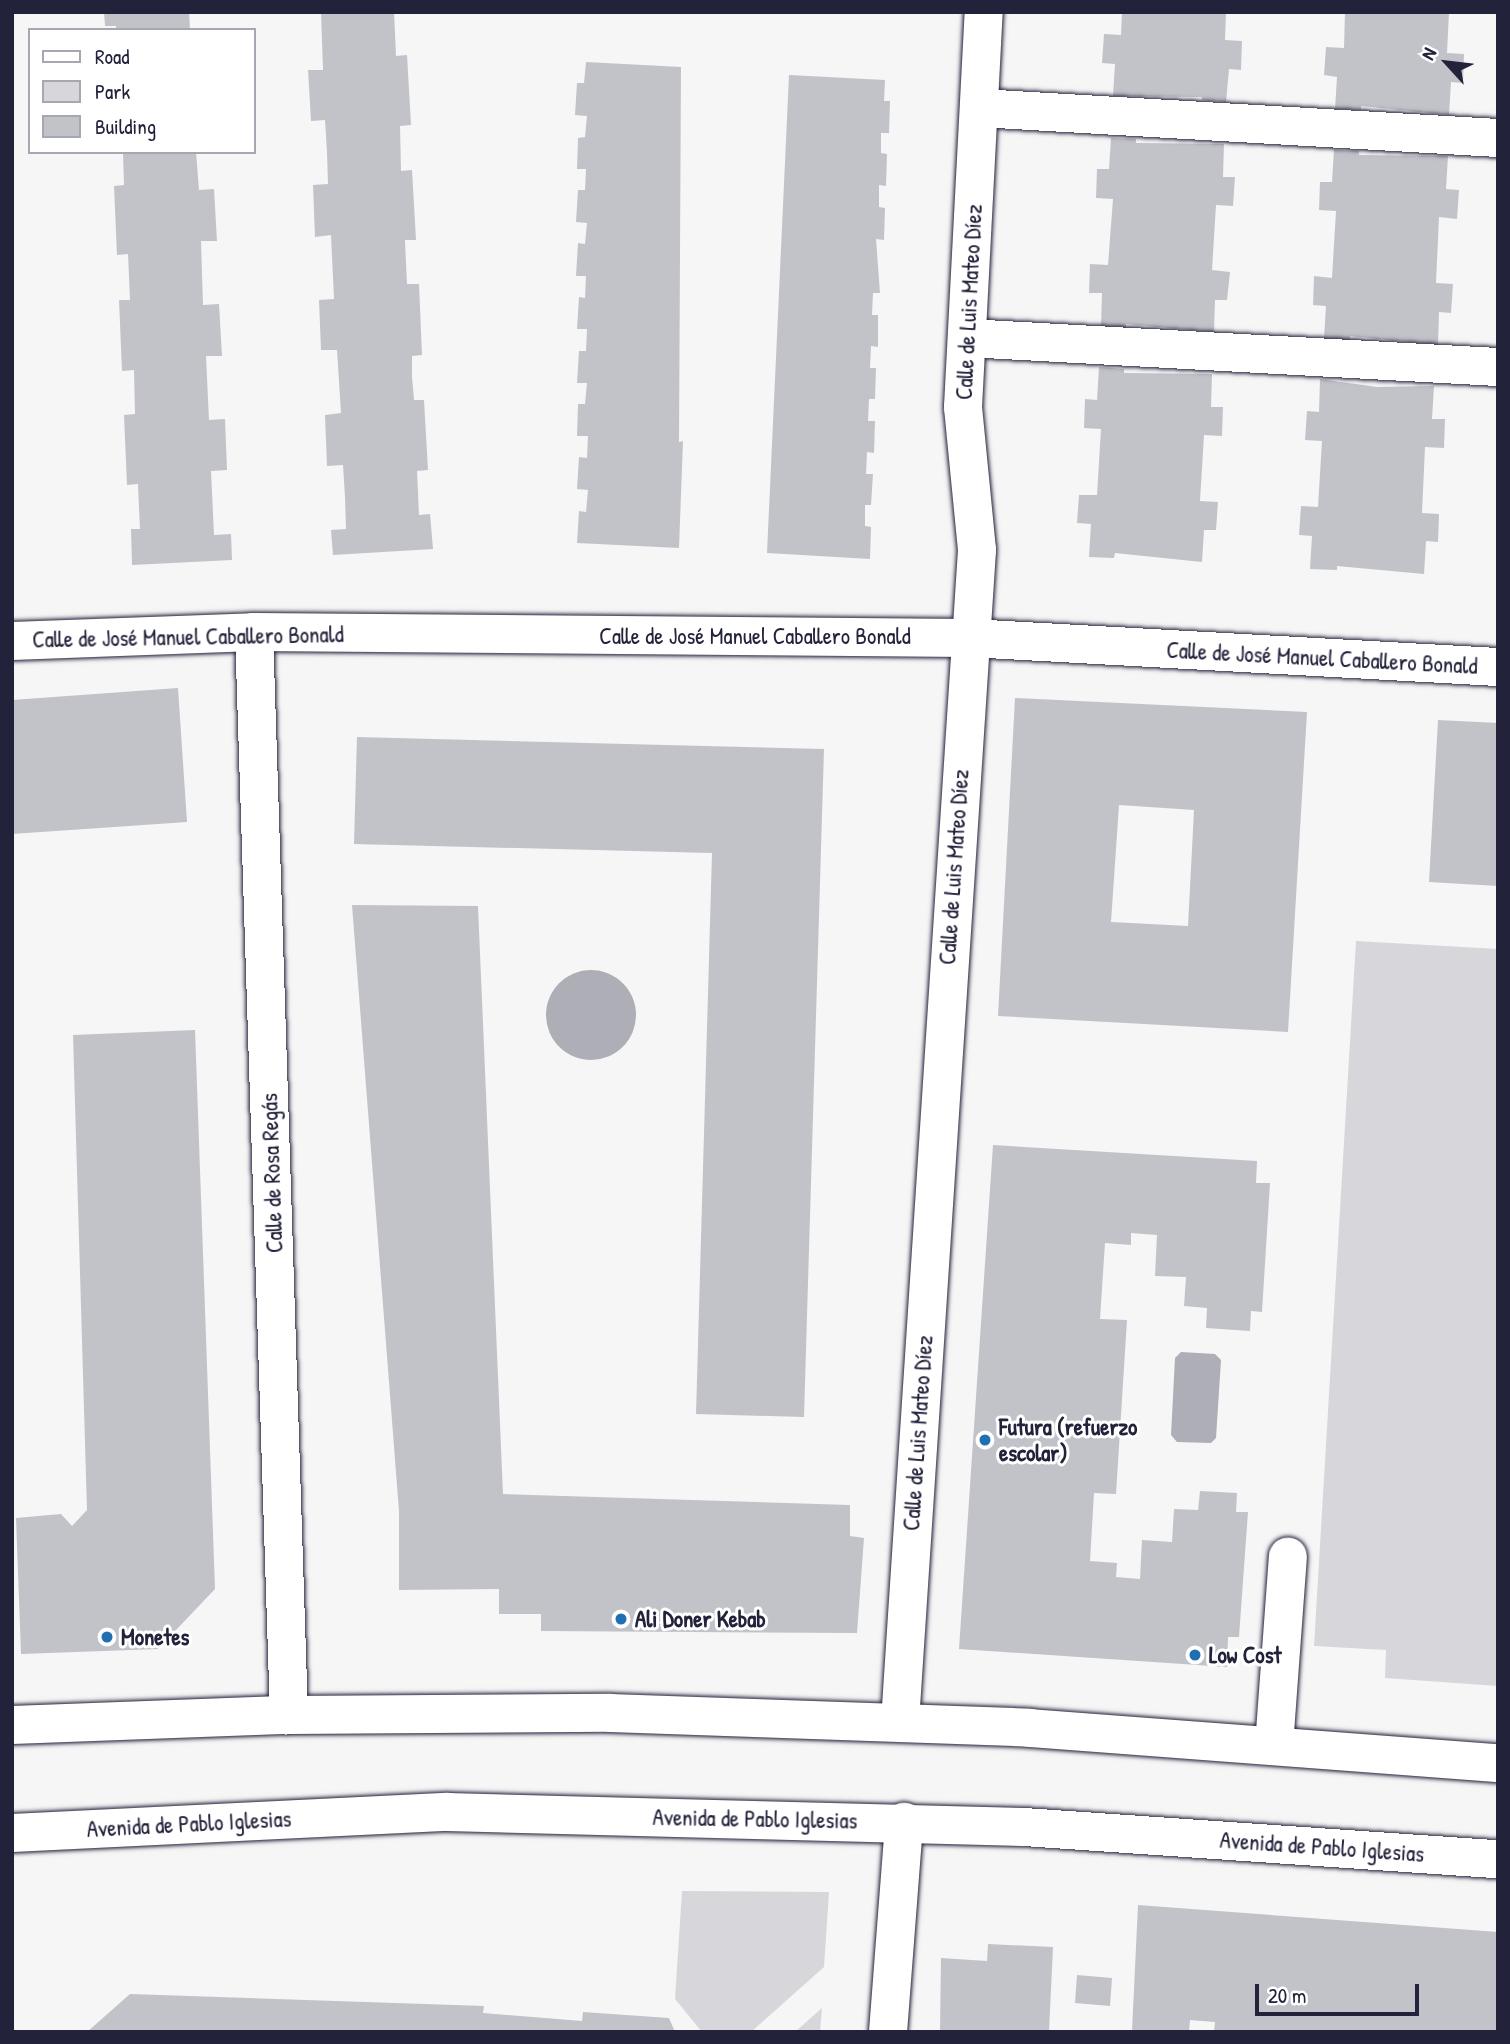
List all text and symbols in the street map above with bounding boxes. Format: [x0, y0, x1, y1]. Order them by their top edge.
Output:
legend [28, 28, 256, 154]
north arrow [1412, 28, 1482, 98]
text: Road [95, 42, 129, 71]
text: N [1414, 43, 1442, 64]
text: Park [95, 77, 130, 106]
text: Building [95, 112, 156, 141]
street label: Calle de Luis Mateo Díez [950, 203, 988, 401]
street label: Calle de José Manuel Caballero Bonald [32, 620, 344, 654]
street label: Calle de José Manuel Caballero Bonald [599, 622, 911, 650]
street label: Calle de José Manuel Caballero Bonald [1166, 636, 1478, 680]
street label: Calle de Luis Mateo Díez [933, 768, 975, 966]
street label: Calle de Rosa Regás [255, 1093, 289, 1253]
street label: Calle de Luis Mateo Díez [897, 1334, 939, 1532]
place label: Futura (refuerzo escolar) [999, 1413, 1137, 1467]
marker: Futura (refuerzo escolar) [977, 1432, 993, 1448]
place label: Ali Doner Kebab [635, 1605, 766, 1633]
marker: Ali Doner Kebab [613, 1611, 629, 1627]
place label: Monetes [121, 1623, 189, 1651]
marker: Monetes [99, 1629, 115, 1645]
place label: Low Cost [1209, 1641, 1281, 1669]
marker: Low Cost [1187, 1647, 1203, 1663]
street label: Avenida de Pablo Iglesias [652, 1803, 858, 1835]
street label: Avenida de Pablo Iglesias [86, 1805, 292, 1843]
street label: Avenida de Pablo Iglesias [1219, 1826, 1425, 1868]
scale bar [1258, 1970, 1422, 2014]
text: 20 m [1268, 1981, 1306, 2010]

